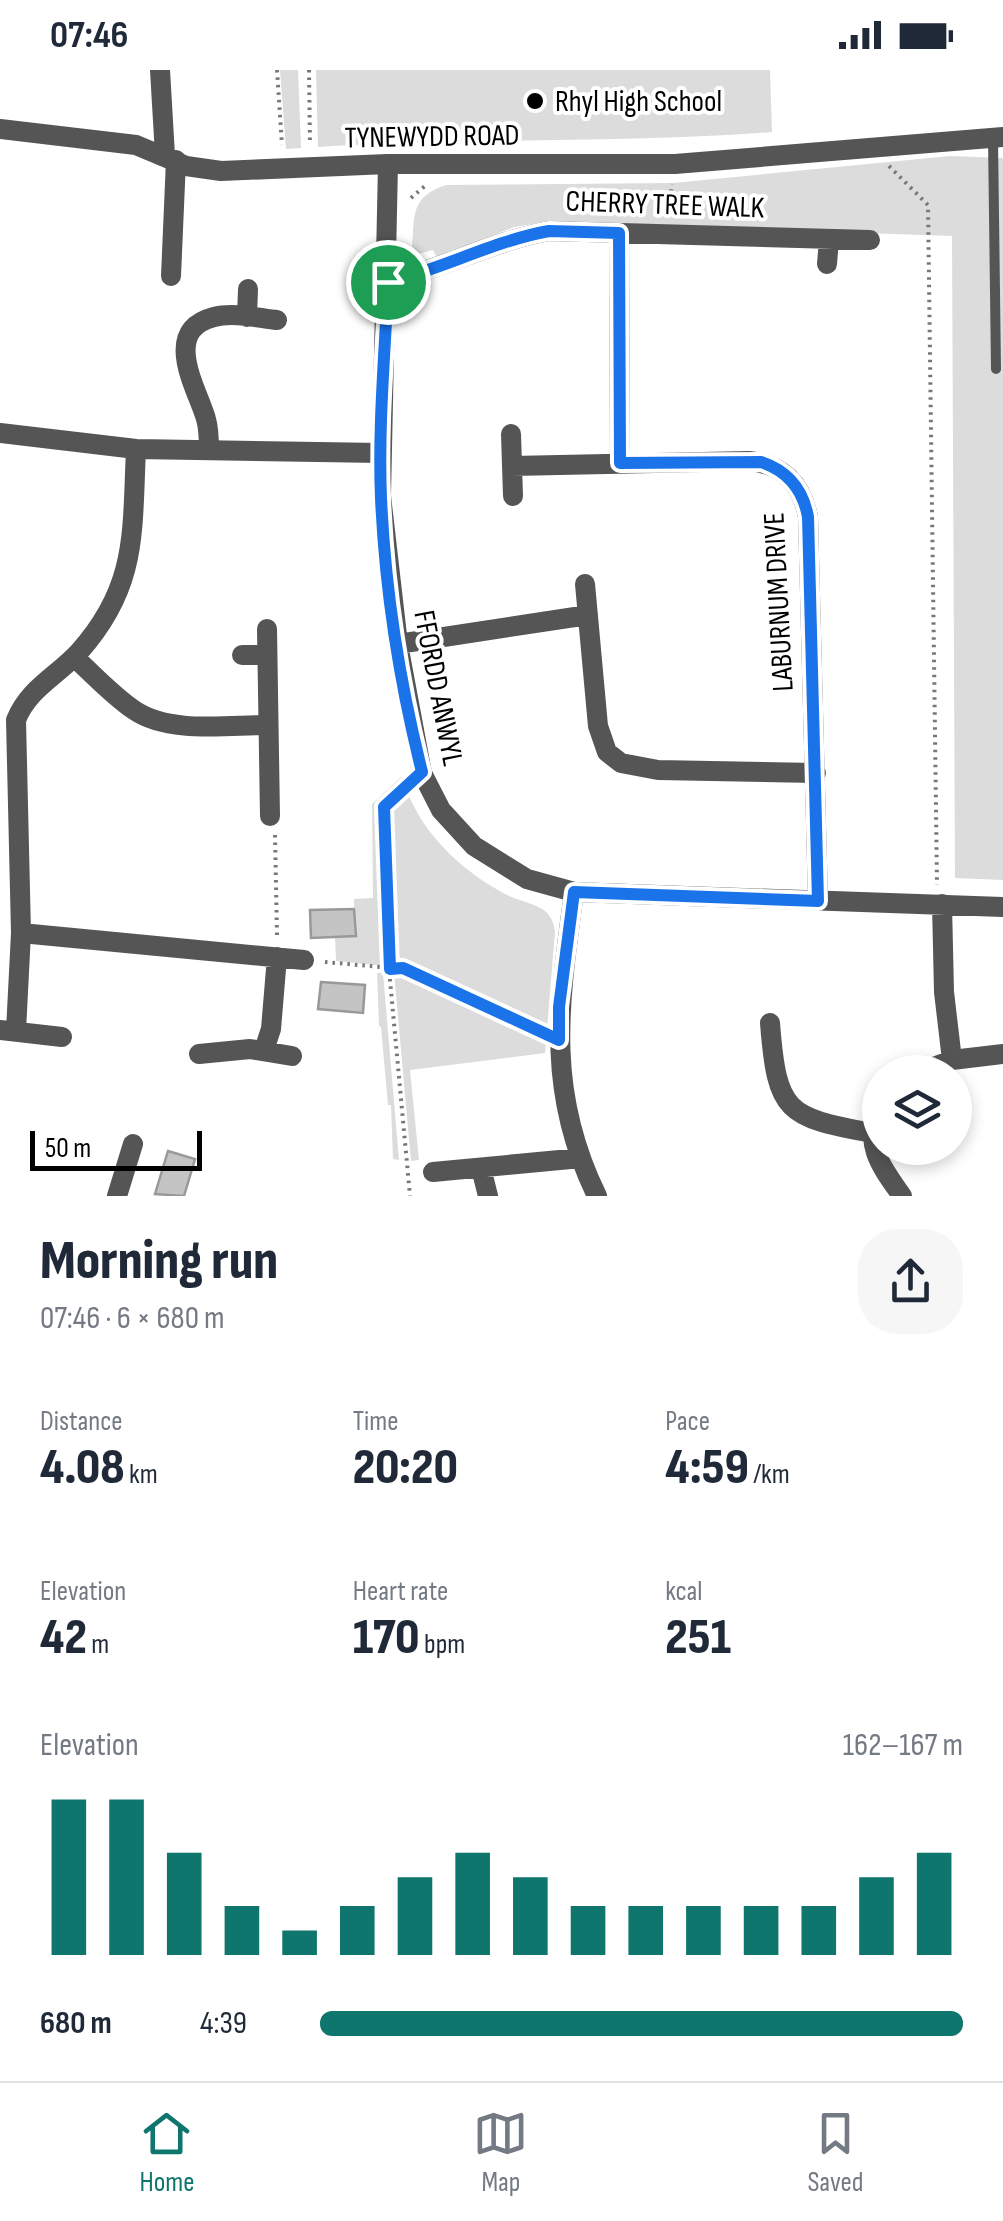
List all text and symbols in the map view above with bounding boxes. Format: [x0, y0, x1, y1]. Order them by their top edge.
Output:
text: 07:46 [50, 13, 129, 58]
place label: Rhyl High School [555, 84, 722, 120]
marker: Rhyl High School [524, 90, 546, 112]
street label: TYNEWYDD ROAD [344, 117, 520, 157]
street label: CHERRY TREE WALK [565, 184, 765, 226]
pin [346, 240, 431, 325]
icon: arrive [361, 255, 416, 310]
street label: LABURNUM DRIVE [756, 511, 802, 693]
street label: FFORDD ANWYL [405, 607, 471, 769]
map controls [862, 1055, 972, 1165]
button: layers [862, 1055, 972, 1165]
scale bar [30, 1126, 202, 1170]
text: 50 m [45, 1132, 91, 1165]
text: Morning run [40, 1228, 278, 1295]
button: share [858, 1229, 963, 1334]
text: 07:46 · 6 × 680 m [40, 1299, 225, 1338]
text: Distance [40, 1405, 123, 1438]
text: Time [353, 1405, 398, 1438]
text: Pace [665, 1405, 710, 1438]
text: 4.08 [40, 1438, 125, 1498]
text: 20:20 [353, 1438, 458, 1498]
text: 4:59 [665, 1438, 749, 1498]
text: km [125, 1458, 158, 1491]
text: /km [749, 1458, 790, 1491]
text: Elevation [40, 1575, 126, 1608]
text: Heart rate [353, 1575, 448, 1608]
text: kcal [665, 1575, 702, 1608]
text: 42 [40, 1608, 87, 1668]
text: 170 [353, 1608, 420, 1668]
text: 251 [665, 1608, 731, 1668]
text: m [87, 1628, 109, 1661]
text: bpm [420, 1628, 465, 1661]
text: Elevation [40, 1726, 139, 1765]
text: 162–167 m [843, 1726, 963, 1765]
text: 680 m [40, 2004, 112, 2043]
text: 4:39 [200, 2004, 247, 2043]
tab: Home [139, 2106, 195, 2199]
tab: Map [473, 2106, 528, 2199]
tab: Saved [807, 2106, 864, 2199]

